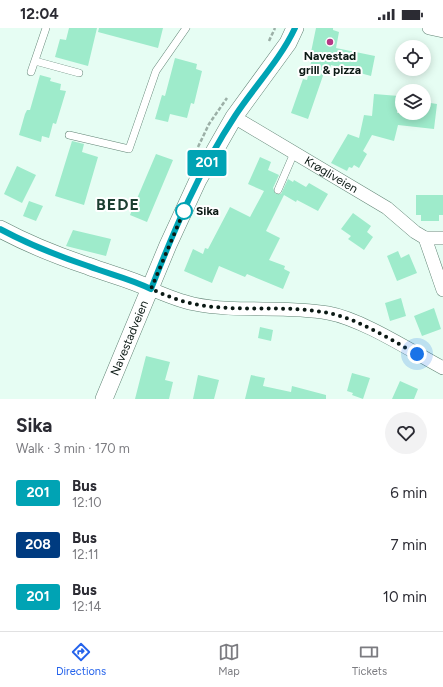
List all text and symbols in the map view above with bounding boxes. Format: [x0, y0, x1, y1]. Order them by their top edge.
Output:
text: 12:04 [20, 5, 59, 23]
marker: Navestad grill & pizza [325, 37, 335, 47]
map controls [395, 40, 431, 120]
button: locate [395, 40, 431, 76]
place label: Navestad grill & pizza [299, 49, 361, 77]
button: layers [395, 84, 431, 120]
line badge: 201 [184, 150, 230, 176]
text: 201 [195, 154, 219, 171]
street label: Krøgliveien [302, 154, 361, 196]
district label: BEDE [96, 195, 140, 214]
marker: Sika [175, 202, 193, 220]
place label: Sika [196, 204, 219, 218]
street label: Navestadveien [108, 298, 151, 378]
your location [407, 344, 427, 364]
button: heart [385, 412, 427, 454]
text: Sika [16, 414, 52, 437]
text: Walk · 3 min · 170 m [16, 441, 130, 456]
text: Bus [72, 477, 97, 495]
text: 201 [26, 484, 50, 501]
text: 6 min [390, 484, 427, 502]
text: 12:10 [72, 495, 102, 510]
text: Bus [72, 529, 97, 547]
text: 208 [25, 536, 51, 553]
text: 7 min [391, 536, 427, 554]
text: 12:11 [72, 547, 99, 562]
text: Bus [72, 581, 97, 599]
text: 201 [26, 588, 50, 605]
text: 10 min [383, 588, 427, 606]
text: 12:14 [72, 599, 101, 614]
tab: Directions [56, 641, 106, 678]
tab: Map [218, 641, 240, 678]
tab: Tickets [352, 641, 387, 678]

